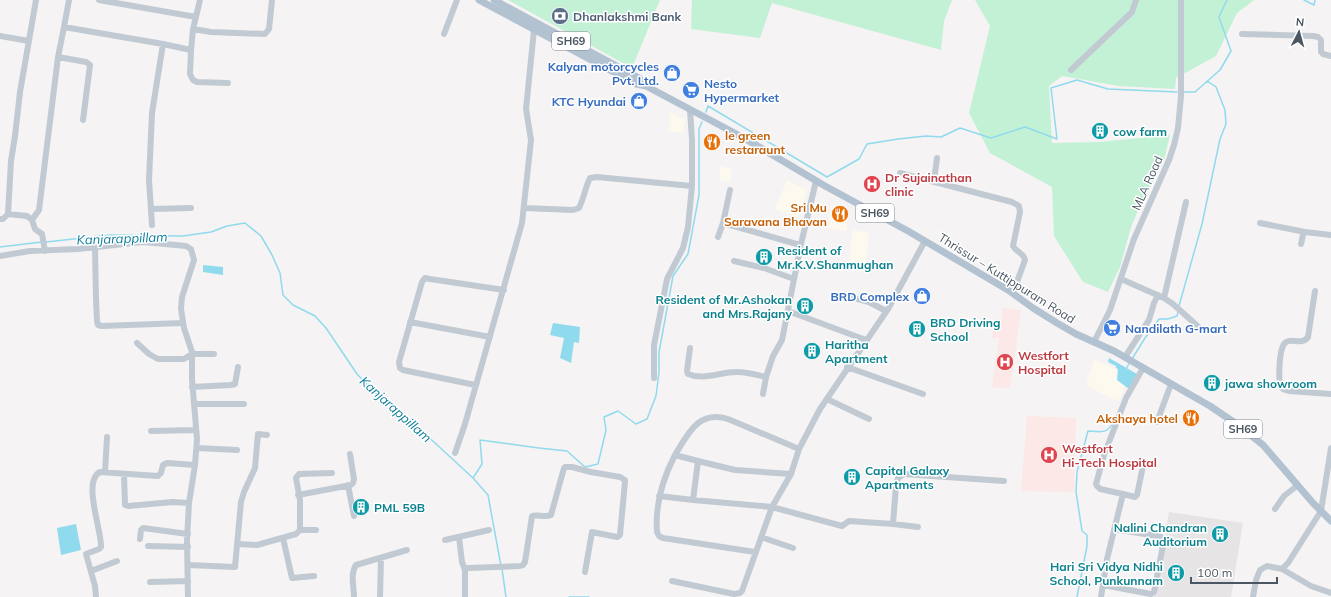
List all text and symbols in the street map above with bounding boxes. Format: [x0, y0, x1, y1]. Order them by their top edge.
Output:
bank icon: Dhanlakshmi Bank [550, 6, 570, 26]
place label: Dhanlakshmi Bank [573, 9, 682, 24]
north arrow [1279, 12, 1319, 52]
text: N [1295, 15, 1305, 29]
road number: SH69 [552, 32, 590, 50]
place label: Kalyan motorcycles Pvt. Ltd. [548, 59, 659, 88]
shop icon: Kalyan motorcycles Pvt. Ltd. [662, 63, 682, 83]
place label: Nesto Hypermarket [704, 76, 780, 105]
supermarket icon: Nesto Hypermarket [681, 80, 701, 100]
shop icon: KTC Hyundai [629, 91, 649, 111]
place label: KTC Hyundai [552, 94, 626, 109]
building icon: cow farm [1090, 121, 1110, 141]
place label: cow farm [1113, 124, 1167, 139]
place label: le green restaraunt [725, 128, 786, 157]
restaurant icon: le green restaraunt [702, 132, 722, 152]
street label: MLA Road [1128, 153, 1166, 213]
place label: Dr Sujainathan clinic [885, 170, 972, 199]
hospital icon: Dr Sujainathan clinic [862, 174, 882, 194]
place label: Sri Mu Saravana Bhavan [724, 200, 827, 229]
restaurant icon: Sri Mu Saravana Bhavan [830, 204, 850, 224]
road number: SH69 [856, 204, 894, 222]
water label: Kanjarappillam [76, 228, 168, 248]
street label: Thrissur – Kuttippuram Road [936, 230, 1078, 326]
place label: Resident of Mr.K.V.Shanmughan [777, 243, 893, 272]
building icon: Resident of Mr.K.V.Shanmughan [754, 247, 774, 267]
shop icon: BRD Complex [912, 286, 932, 306]
place label: BRD Complex [830, 289, 909, 304]
place label: Resident of Mr.Ashokan and Mrs.Rajany [656, 292, 792, 321]
building icon: Resident of Mr.Ashokan and Mrs.Rajany [795, 296, 815, 316]
place label: BRD Driving School [930, 315, 1001, 344]
supermarket icon: Nandilath G-mart [1102, 318, 1122, 338]
building icon: BRD Driving School [907, 319, 927, 339]
place label: Nandilath G-mart [1125, 321, 1227, 336]
place label: Haritha Apartment [825, 337, 888, 366]
building icon: Haritha Apartment [802, 341, 822, 361]
place label: Westfort Hospital [1018, 348, 1069, 377]
hospital icon: Westfort Hospital [995, 352, 1015, 372]
water label: Kanjarappillam [357, 373, 435, 445]
building icon: jawa showroom [1202, 373, 1222, 393]
place label: jawa showroom [1224, 376, 1317, 391]
restaurant icon: Akshaya hotel [1181, 408, 1201, 428]
place label: Akshaya hotel [1096, 411, 1178, 426]
road number: SH69 [1224, 420, 1262, 438]
place label: Westfort Hi-Tech Hospital [1062, 441, 1157, 470]
hospital icon: Westfort Hi-Tech Hospital [1039, 445, 1059, 465]
place label: Capital Galaxy Apartments [865, 463, 950, 492]
building icon: Capital Galaxy Apartments [842, 467, 862, 487]
building icon: PML 59B [351, 497, 371, 517]
place label: PML 59B [374, 500, 425, 515]
place label: Nalini Chandran Auditorium [1114, 520, 1207, 549]
building icon: Nalini Chandran Auditorium [1210, 524, 1230, 544]
place label: Hari Sri Vidya Nidhi School, Punkunnam [1050, 559, 1163, 588]
scale bar [1191, 559, 1277, 585]
building icon: Hari Sri Vidya Nidhi School, Punkunnam [1166, 563, 1186, 583]
text: 100 m [1197, 565, 1232, 580]

